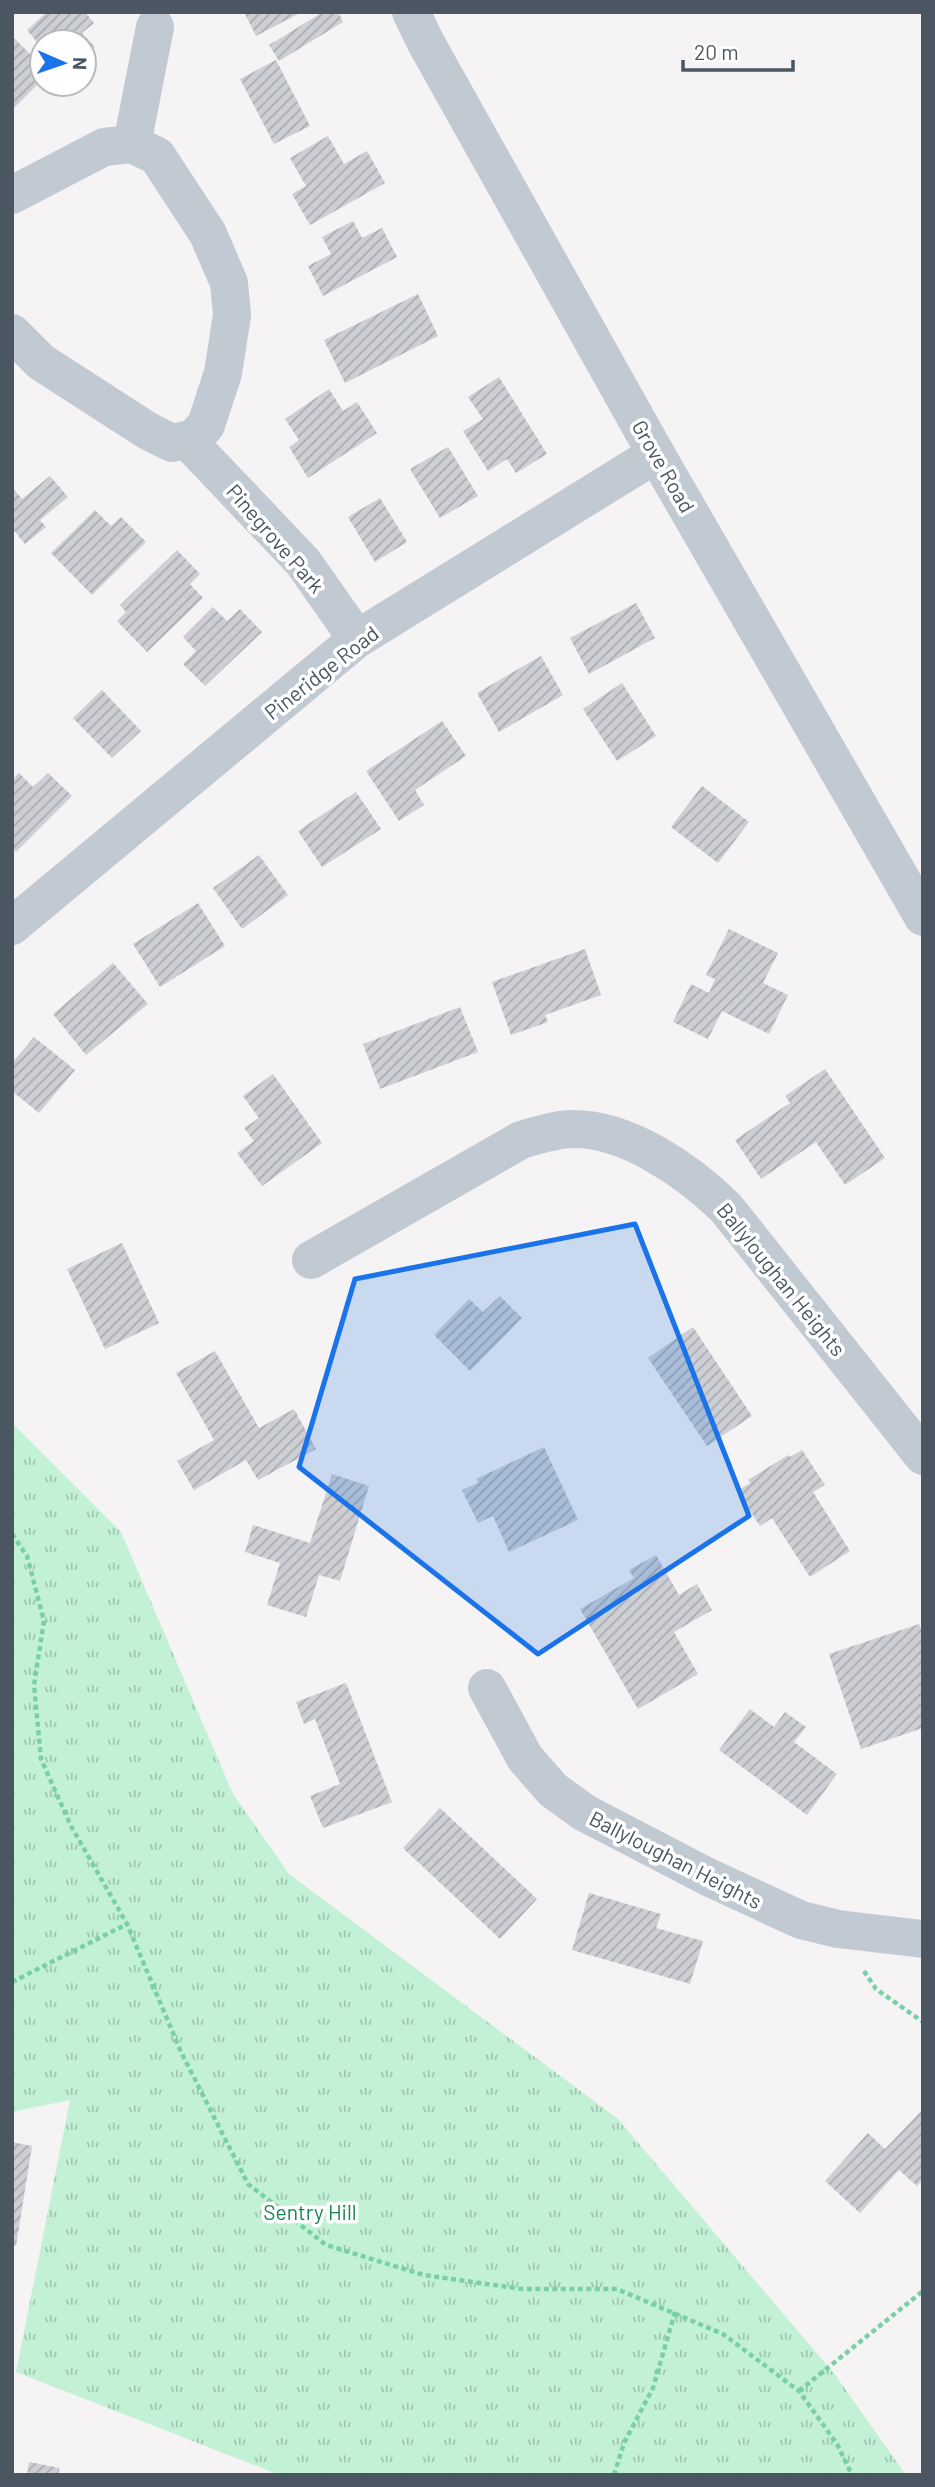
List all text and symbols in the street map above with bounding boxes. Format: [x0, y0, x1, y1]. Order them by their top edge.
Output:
north arrow [28, 28, 98, 98]
scale bar [683, 28, 793, 72]
text: 20 m [694, 39, 739, 64]
text: N [69, 57, 92, 70]
street label: Grove Road [627, 415, 701, 517]
street label: Pinegrove Park [222, 478, 330, 598]
street label: Pineridge Road [259, 620, 383, 724]
street label: Ballyloughan Heights [712, 1197, 852, 1361]
street label: Ballyloughan Heights [586, 1805, 766, 1913]
park label: Sentry Hill [263, 2199, 357, 2224]

